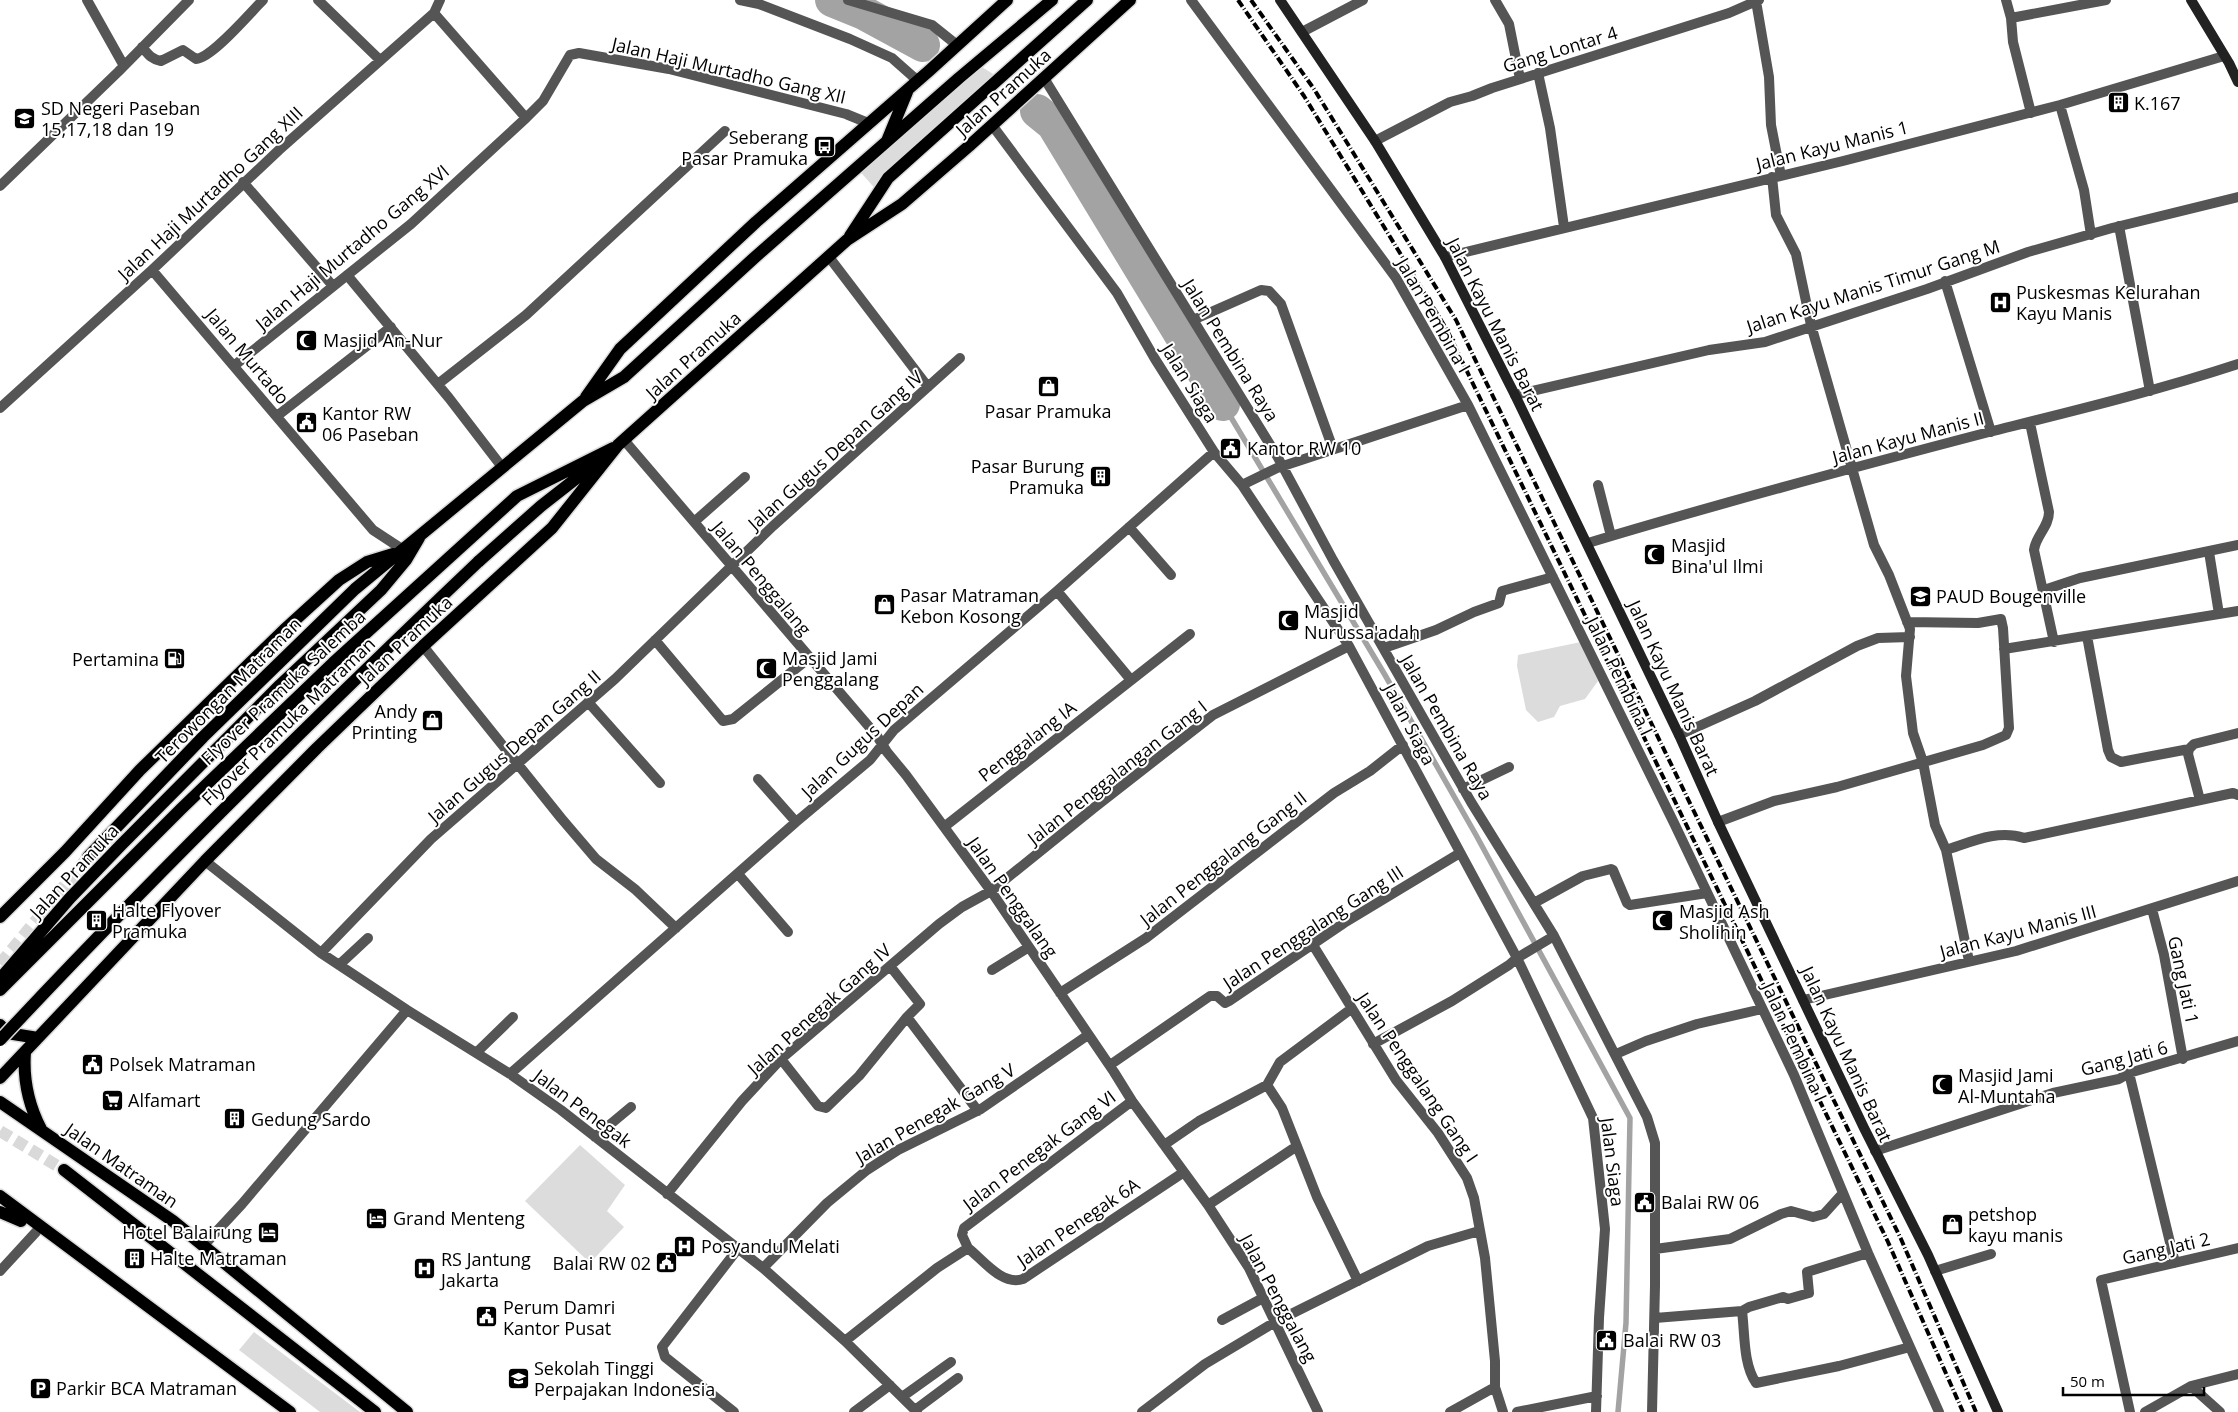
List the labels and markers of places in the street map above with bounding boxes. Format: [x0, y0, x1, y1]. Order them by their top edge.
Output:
building icon: K.167 [2106, 91, 2130, 115]
place label: K.167 [2134, 91, 2181, 115]
place label: SD Negeri Paseban 15,17,18 dan 19 [41, 96, 200, 141]
school or university icon: SD Negeri Paseban 15,17,18 dan 19 [13, 106, 37, 130]
place label: Seberang Pasar Pramuka [681, 125, 808, 170]
bus stop icon: Seberang Pasar Pramuka [812, 135, 836, 159]
place label: Puskesmas Kelurahan Kayu Manis [2016, 280, 2201, 325]
hospital icon: Puskesmas Kelurahan Kayu Manis [1988, 290, 2012, 314]
mosque icon: Masjid An-Nur [295, 328, 319, 352]
place label: Masjid An-Nur [323, 328, 443, 352]
shop icon: Pasar Pramuka [1036, 374, 1060, 398]
place label: Pasar Pramuka [985, 399, 1111, 423]
place label: Kantor RW 06 Paseban [322, 401, 419, 446]
public building icon: Kantor RW 06 Paseban [294, 411, 318, 435]
public building icon: Kantor RW 10 [1219, 436, 1243, 460]
place label: Kantor RW 10 [1247, 436, 1361, 460]
place label: Pasar Burung Pramuka [971, 454, 1084, 499]
building icon: Pasar Burung Pramuka [1088, 464, 1112, 488]
place label: Masjid Bina'ul Ilmi [1671, 533, 1763, 578]
mosque icon: Masjid Bina'ul Ilmi [1643, 543, 1667, 567]
place label: Pasar Matraman Kebon Kosong [900, 583, 1039, 628]
school or university icon: PAUD Bougenville [1908, 584, 1932, 608]
place label: PAUD Bougenville [1936, 584, 2086, 608]
shop icon: Pasar Matraman Kebon Kosong [872, 593, 896, 617]
place label: Masjid Nurussa'adah [1304, 599, 1420, 644]
mosque icon: Masjid Nurussa'adah [1276, 609, 1300, 633]
place label: Masjid Jami Penggalang [782, 646, 879, 691]
place label: Pertamina [72, 647, 159, 671]
fuel station icon: Pertamina [163, 647, 187, 671]
mosque icon: Masjid Jami Penggalang [754, 656, 778, 680]
place label: Andy Printing [351, 699, 418, 744]
shop icon: Andy Printing [421, 709, 445, 733]
place label: Halte Flyover Pramuka [112, 898, 222, 943]
place label: Masjid Ash Sholihin [1679, 899, 1770, 944]
building icon: Halte Flyover Pramuka [84, 908, 108, 932]
mosque icon: Masjid Ash Sholihin [1651, 909, 1675, 933]
public building icon: Polsek Matraman [81, 1052, 105, 1076]
place label: Polsek Matraman [109, 1052, 256, 1076]
place label: Masjid Jami Al-Muntaha [1958, 1063, 2055, 1108]
mosque icon: Masjid Jami Al-Muntaha [1930, 1073, 1954, 1097]
supermarket icon: Alfamart [100, 1088, 124, 1112]
place label: Alfamart [128, 1088, 200, 1112]
building icon: Gedung Sardo [223, 1107, 247, 1131]
place label: Gedung Sardo [251, 1107, 371, 1131]
public building icon: Balai RW 06 [1633, 1190, 1657, 1214]
place label: Balai RW 06 [1661, 1190, 1759, 1214]
place label: petshop kayu manis [1968, 1202, 2063, 1247]
hotel icon: Grand Menteng [365, 1206, 389, 1230]
place label: Grand Menteng [393, 1206, 525, 1230]
shop icon: petshop kayu manis [1940, 1212, 1964, 1236]
place label: Hotel Balairung [122, 1220, 252, 1244]
hotel icon: Hotel Balairung [256, 1220, 280, 1244]
hospital icon: Posyandu Melati [673, 1234, 697, 1258]
place label: Posyandu Melati [701, 1234, 840, 1258]
building icon: Halte Matraman [122, 1246, 146, 1270]
place label: Halte Matraman [150, 1246, 287, 1270]
place label: RS Jantung Jakarta [439, 1247, 531, 1292]
place label: Balai RW 02 [553, 1251, 651, 1275]
public building icon: Balai RW 02 [655, 1251, 679, 1275]
hospital icon: RS Jantung Jakarta [413, 1257, 437, 1281]
place label: Perum Damri Kantor Pusat [503, 1295, 615, 1340]
public building icon: Perum Damri Kantor Pusat [475, 1305, 499, 1329]
public building icon: Balai RW 03 [1595, 1328, 1619, 1352]
place label: Balai RW 03 [1623, 1328, 1721, 1352]
place label: Sekolah Tinggi Perpajakan Indonesia [534, 1356, 715, 1401]
school or university icon: Sekolah Tinggi Perpajakan Indonesia [506, 1366, 530, 1390]
parking icon: Parkir BCA Matraman [28, 1376, 52, 1400]
place label: Parkir BCA Matraman [56, 1376, 237, 1400]

